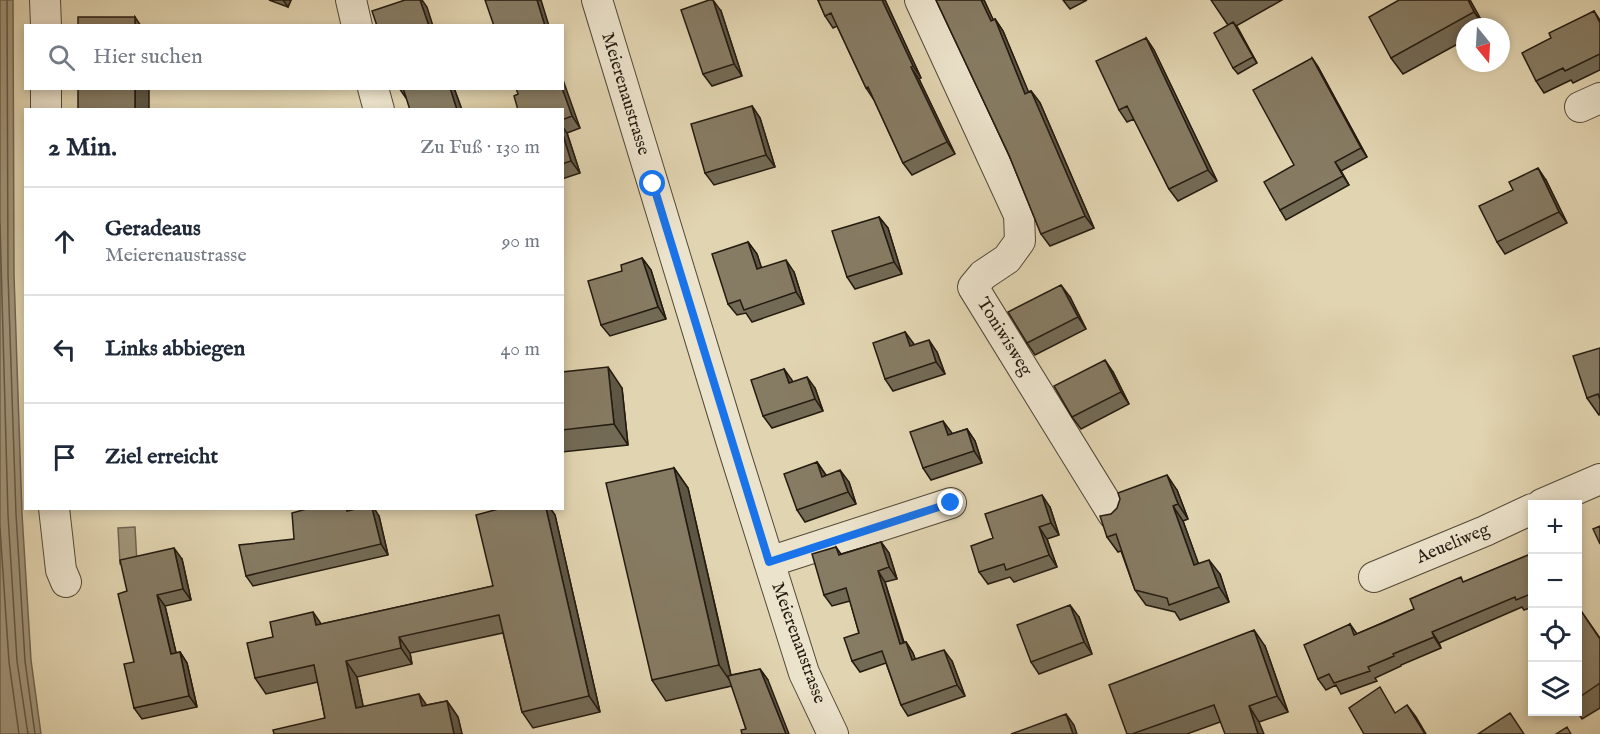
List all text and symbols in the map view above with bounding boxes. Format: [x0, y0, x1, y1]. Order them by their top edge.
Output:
north arrow [1456, 18, 1510, 72]
search box [24, 24, 564, 90]
street label: Meierenaustrasse [595, 30, 655, 158]
icon: search [45, 41, 78, 74]
text: Hier suchen [93, 43, 203, 71]
text: 2 Min. [48, 131, 117, 164]
text: Zu Fuß · 130 m [420, 135, 540, 160]
route start [639, 170, 665, 196]
text: Geradeaus [105, 215, 201, 243]
icon: ahead [48, 225, 81, 258]
text: 90 m [502, 229, 540, 254]
text: Meierenaustrasse [105, 243, 247, 268]
street label: Toniwisweg [971, 294, 1037, 381]
icon: left [48, 333, 81, 366]
text: Links abbiegen [105, 335, 245, 363]
text: 40 m [501, 337, 540, 362]
icon: arrive [48, 441, 81, 474]
text: Ziel erreicht [105, 443, 218, 471]
route end [937, 489, 963, 515]
map controls [1528, 500, 1582, 716]
button: + [1528, 500, 1582, 554]
street label: Aeueliweg [1412, 518, 1493, 570]
button: − [1528, 554, 1582, 608]
street label: Meierenaustrasse [765, 579, 831, 707]
button: locate [1528, 608, 1582, 662]
button: layers [1528, 662, 1582, 716]

